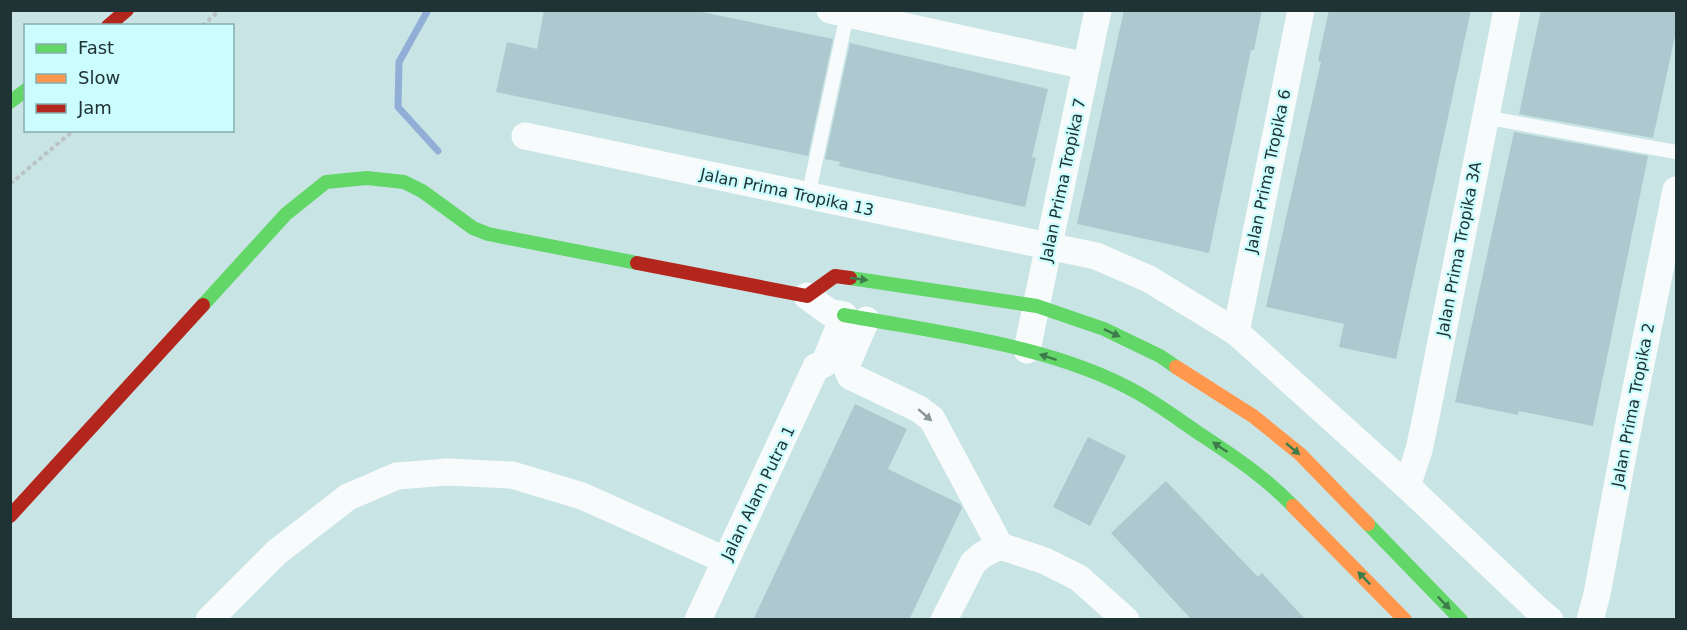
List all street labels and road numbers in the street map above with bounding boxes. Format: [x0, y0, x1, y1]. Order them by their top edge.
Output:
street label: Jalan Prima Tropika 6 [1241, 87, 1295, 256]
street label: Jalan Prima Tropika 7 [1036, 96, 1090, 265]
street label: Jalan Prima Tropika 3A [1433, 160, 1485, 339]
street label: Jalan Prima Tropika 13 [697, 164, 876, 220]
street label: Jalan Prima Tropika 2 [1608, 321, 1658, 490]
street label: Jalan Alam Putra 1 [717, 423, 799, 564]

